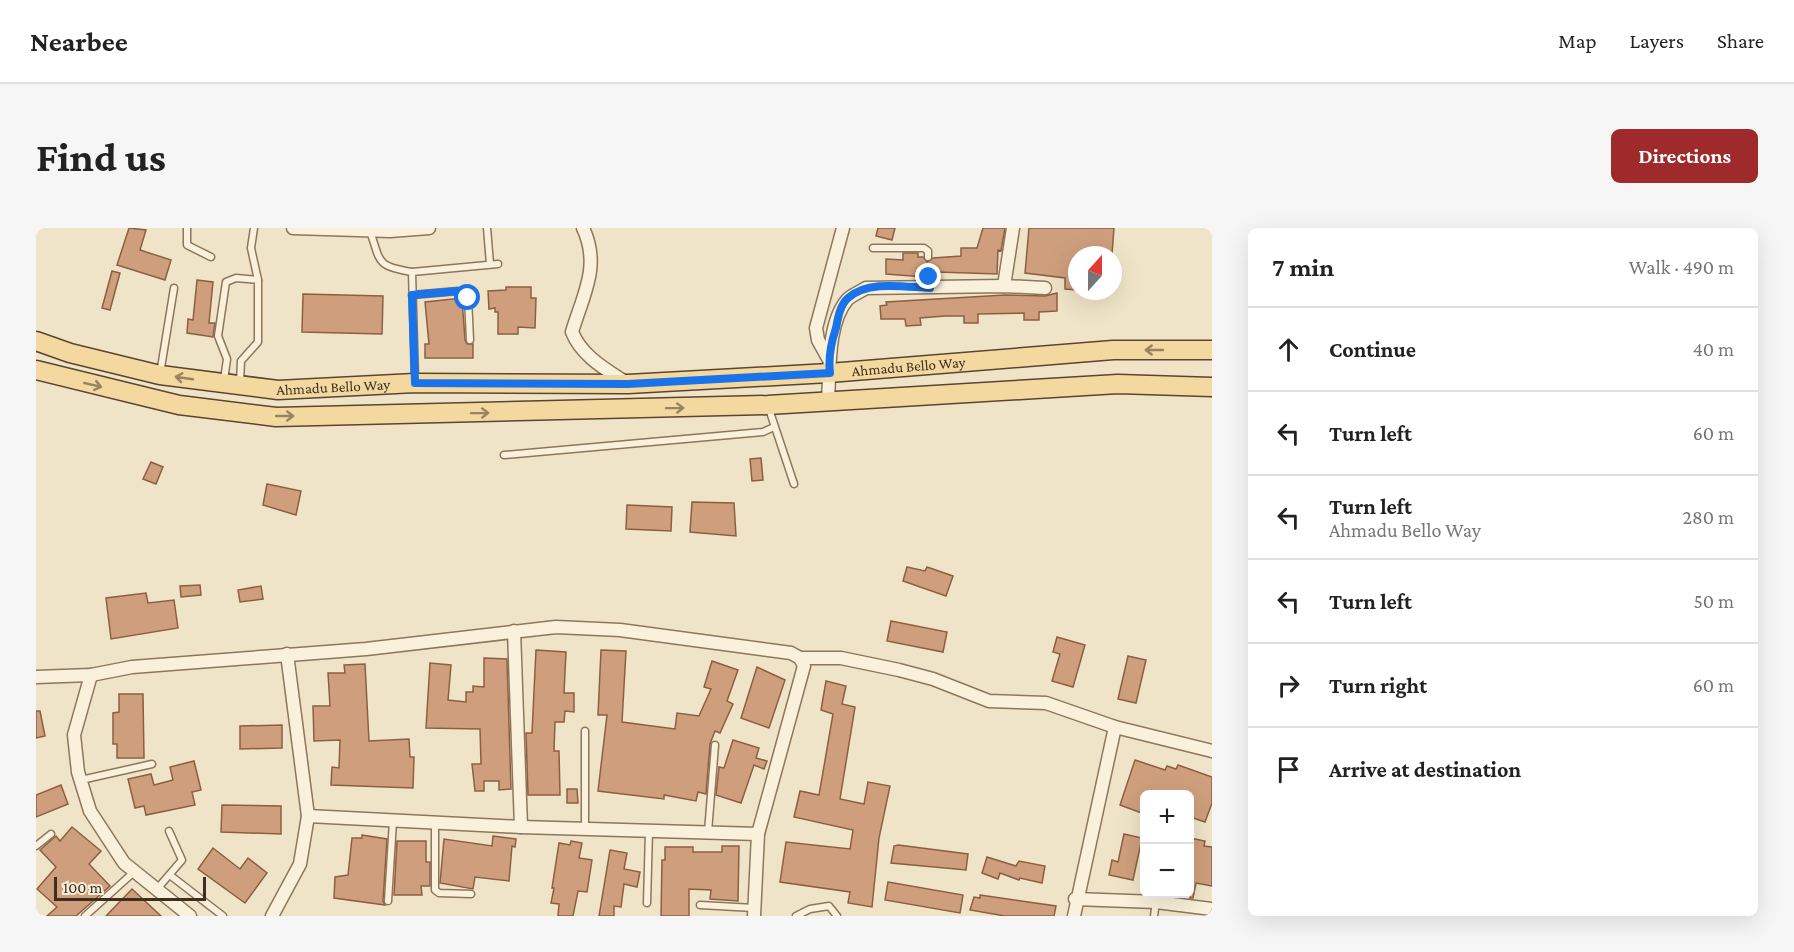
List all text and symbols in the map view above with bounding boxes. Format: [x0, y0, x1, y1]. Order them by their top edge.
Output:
text: Nearbee [30, 26, 128, 57]
text: Map [1558, 29, 1597, 53]
text: Layers [1630, 29, 1684, 53]
text: Share [1717, 29, 1764, 53]
button: Directions [1611, 129, 1758, 183]
text: Find us [36, 133, 166, 180]
north arrow [1068, 246, 1122, 300]
text: 7 min [1272, 253, 1334, 282]
text: Walk · 490 m [1629, 256, 1734, 278]
route end [915, 263, 941, 289]
route start [454, 284, 480, 310]
icon: ahead [1272, 333, 1305, 366]
text: Continue [1329, 337, 1416, 362]
text: 40 m [1693, 338, 1734, 360]
one-way arrow [1144, 344, 1164, 356]
street label: Ahmadu Bello Way [851, 354, 966, 379]
one-way arrow [174, 372, 194, 383]
street label: Ahmadu Bello Way [276, 376, 391, 398]
one-way arrow [83, 380, 102, 392]
one-way arrow [664, 402, 684, 414]
one-way arrow [469, 407, 489, 419]
one-way arrow [274, 410, 294, 422]
icon: left [1272, 417, 1305, 450]
text: Turn left [1329, 421, 1412, 446]
text: 60 m [1693, 422, 1734, 444]
text: Turn left [1329, 494, 1412, 519]
icon: left [1272, 501, 1305, 534]
text: 280 m [1683, 506, 1734, 528]
text: Ahmadu Bello Way [1329, 519, 1481, 541]
icon: left [1272, 585, 1305, 618]
text: Turn left [1329, 589, 1412, 614]
text: 50 m [1693, 590, 1734, 612]
icon: right [1272, 669, 1305, 702]
text: Turn right [1329, 673, 1427, 698]
text: 60 m [1693, 674, 1734, 696]
icon: arrive [1272, 753, 1305, 786]
text: Arrive at destination [1329, 757, 1521, 782]
map controls [1140, 790, 1194, 898]
button: + [1140, 790, 1194, 844]
button: − [1140, 844, 1194, 898]
scale bar [54, 874, 206, 902]
text: 100 m [63, 879, 102, 896]

